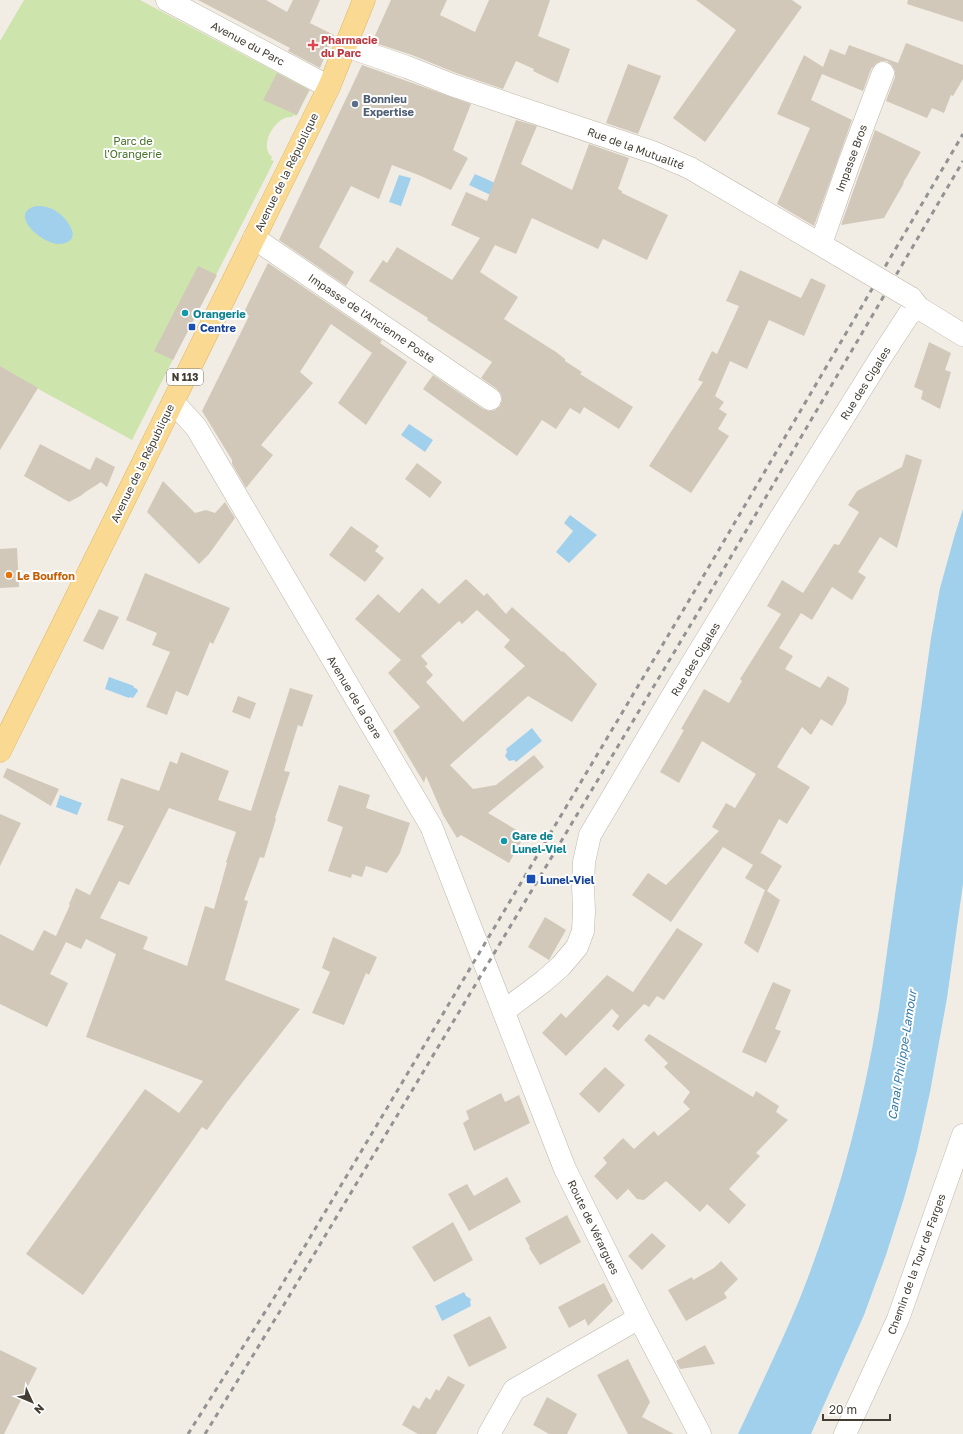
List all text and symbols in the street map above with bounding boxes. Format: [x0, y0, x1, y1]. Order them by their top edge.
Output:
street label: Avenue du Parc [209, 18, 287, 68]
place label: Pharmacie du Parc [321, 33, 378, 59]
marker: Pharmacie du Parc [308, 40, 318, 50]
place label: Bonnieu Expertise [363, 92, 415, 118]
marker: Bonnieu Expertise [350, 99, 360, 109]
street label: Avenue de la République [252, 111, 320, 233]
street label: Impasse Bros [833, 122, 869, 194]
street label: Rue de la Mutualité [586, 124, 686, 172]
park label: Parc de l'Orangerie [104, 134, 162, 160]
street label: Impasse de l'Ancienne Poste [306, 271, 438, 365]
place label: Orangerie [193, 307, 246, 320]
marker: Orangerie [180, 308, 190, 318]
place label: Centre [200, 321, 236, 334]
marker: Centre [187, 322, 197, 332]
street label: Rue des Cigales [837, 344, 893, 422]
road number: N 113 [167, 369, 203, 385]
street label: Avenue de la République [108, 402, 176, 524]
place label: Le Bouffon [17, 569, 75, 582]
marker: Le Bouffon [4, 570, 14, 580]
street label: Rue des Cigales [668, 620, 722, 698]
street label: Avenue de la Gare [325, 653, 385, 741]
place label: Gare de Lunel-Viel [512, 829, 567, 855]
marker: Gare de Lunel-Viel [499, 836, 509, 846]
marker: Lunel-Viel [525, 873, 537, 885]
place label: Lunel-Viel [540, 873, 595, 886]
water label: Canal Philippe-Lamour [884, 987, 920, 1121]
street label: Route de Vérargues [566, 1178, 623, 1276]
street label: Chemin de la Tour de Farges [884, 1192, 948, 1336]
north arrow [12, 1382, 52, 1422]
scale bar [823, 1396, 890, 1422]
text: N [32, 1402, 47, 1417]
text: 20 m [829, 1402, 857, 1417]

